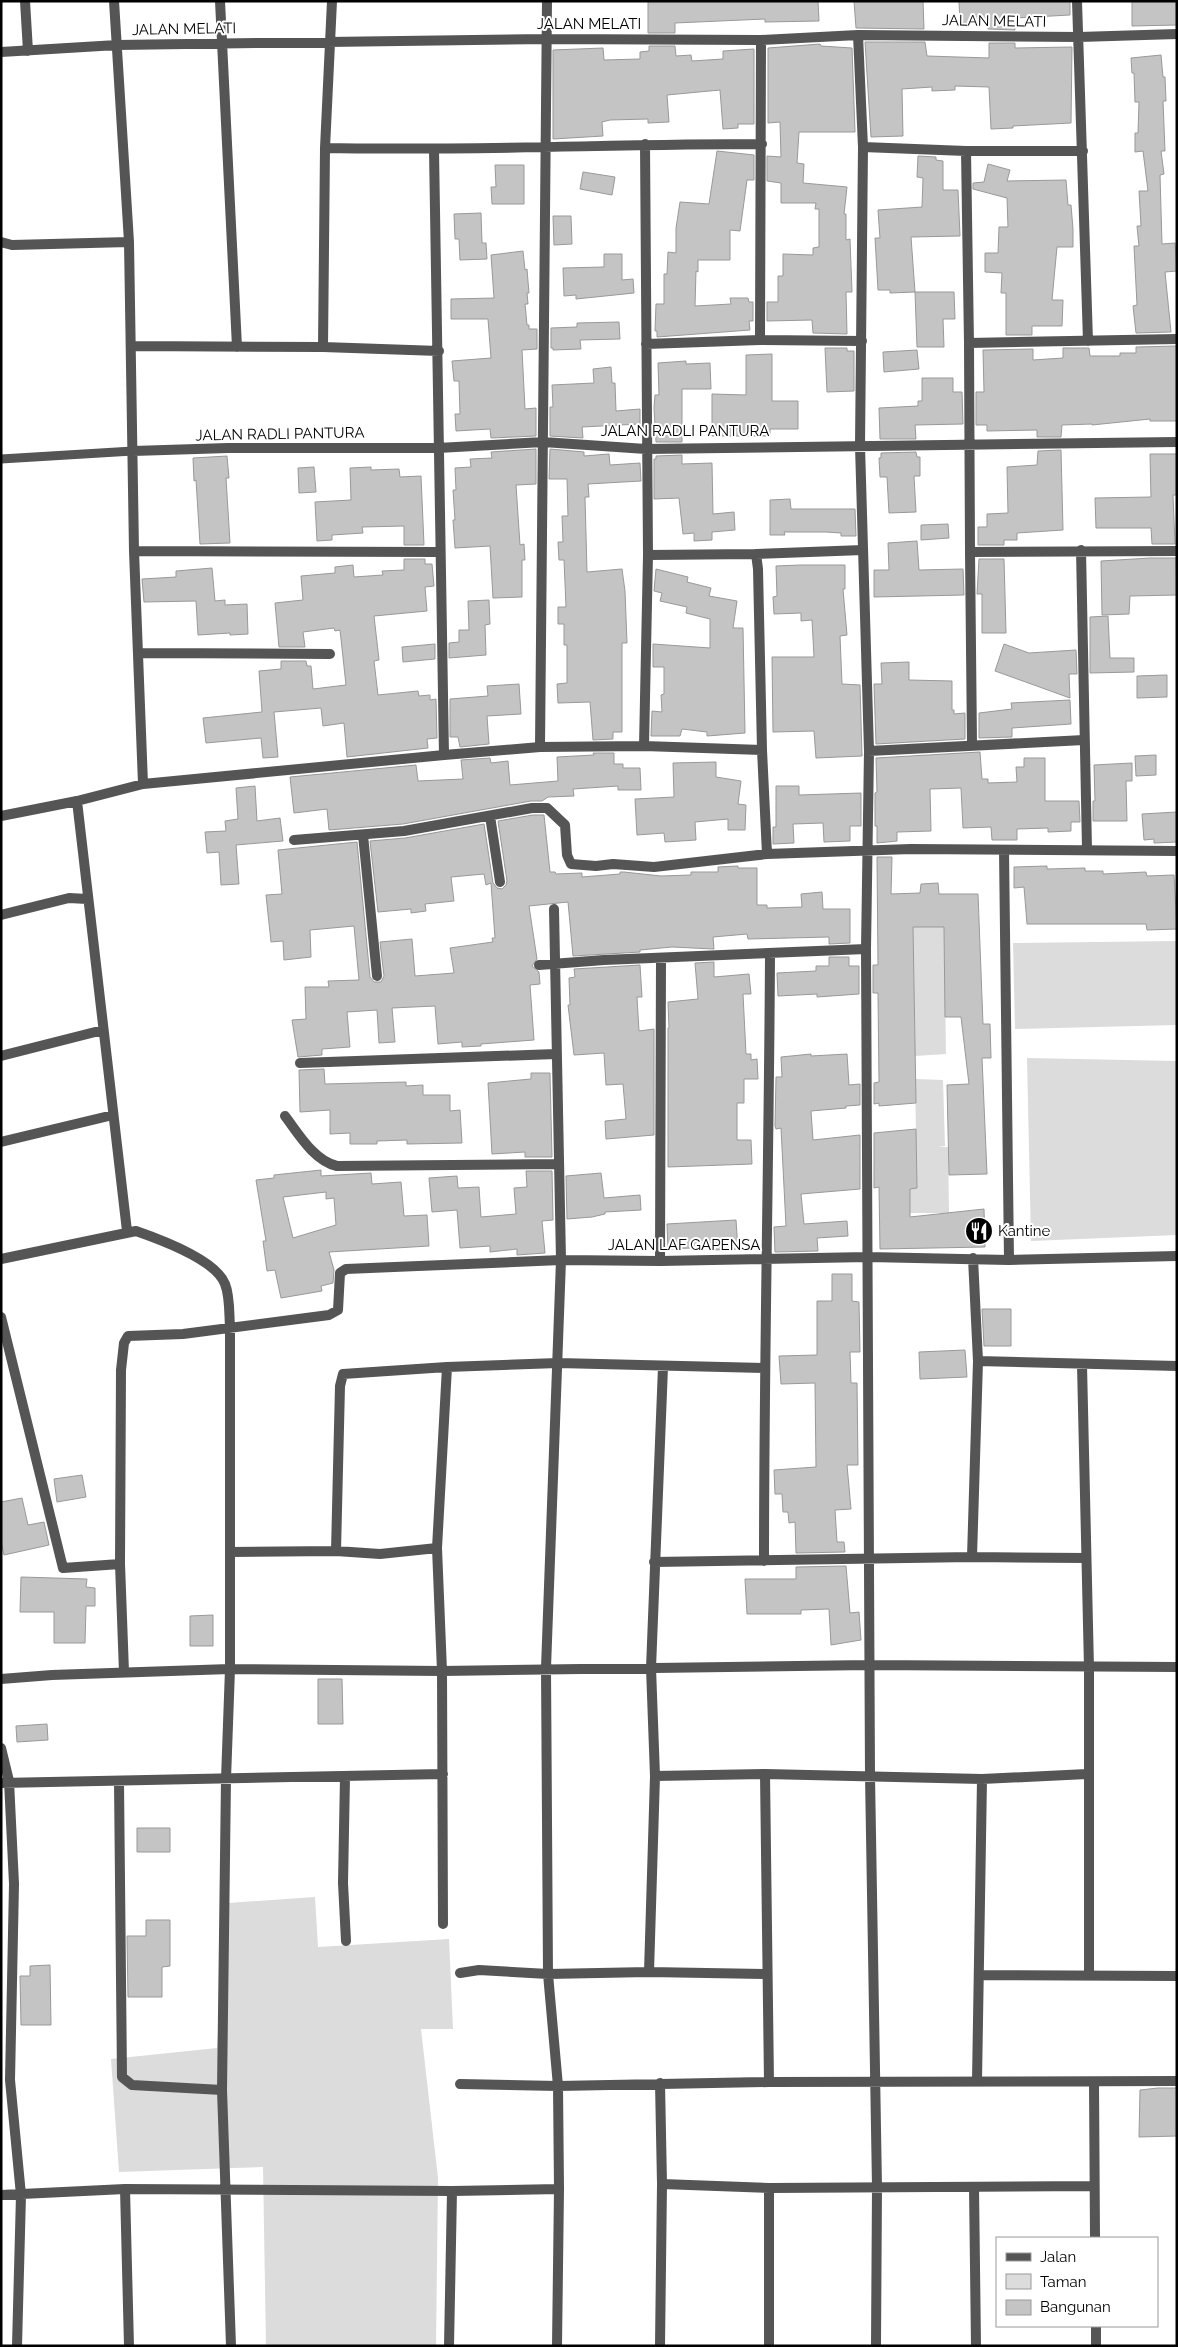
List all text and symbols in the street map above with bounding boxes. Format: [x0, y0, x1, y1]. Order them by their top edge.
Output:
street label: JALAN MELATI [942, 11, 1046, 31]
street label: JALAN MELATI [537, 15, 641, 33]
street label: JALAN MELATI [132, 19, 236, 39]
street label: JALAN RADLI PANTURA [601, 422, 769, 440]
street label: JALAN RADLI PANTURA [195, 424, 365, 444]
restaurant icon: Kantine [964, 1216, 994, 1246]
place label: Kantine [998, 1222, 1051, 1240]
street label: JALAN LAF GAPENSA [608, 1236, 760, 1254]
legend [996, 2237, 1158, 2327]
text: Jalan [1040, 2248, 1076, 2266]
text: Taman [1040, 2273, 1086, 2291]
text: Bangunan [1040, 2298, 1111, 2316]

